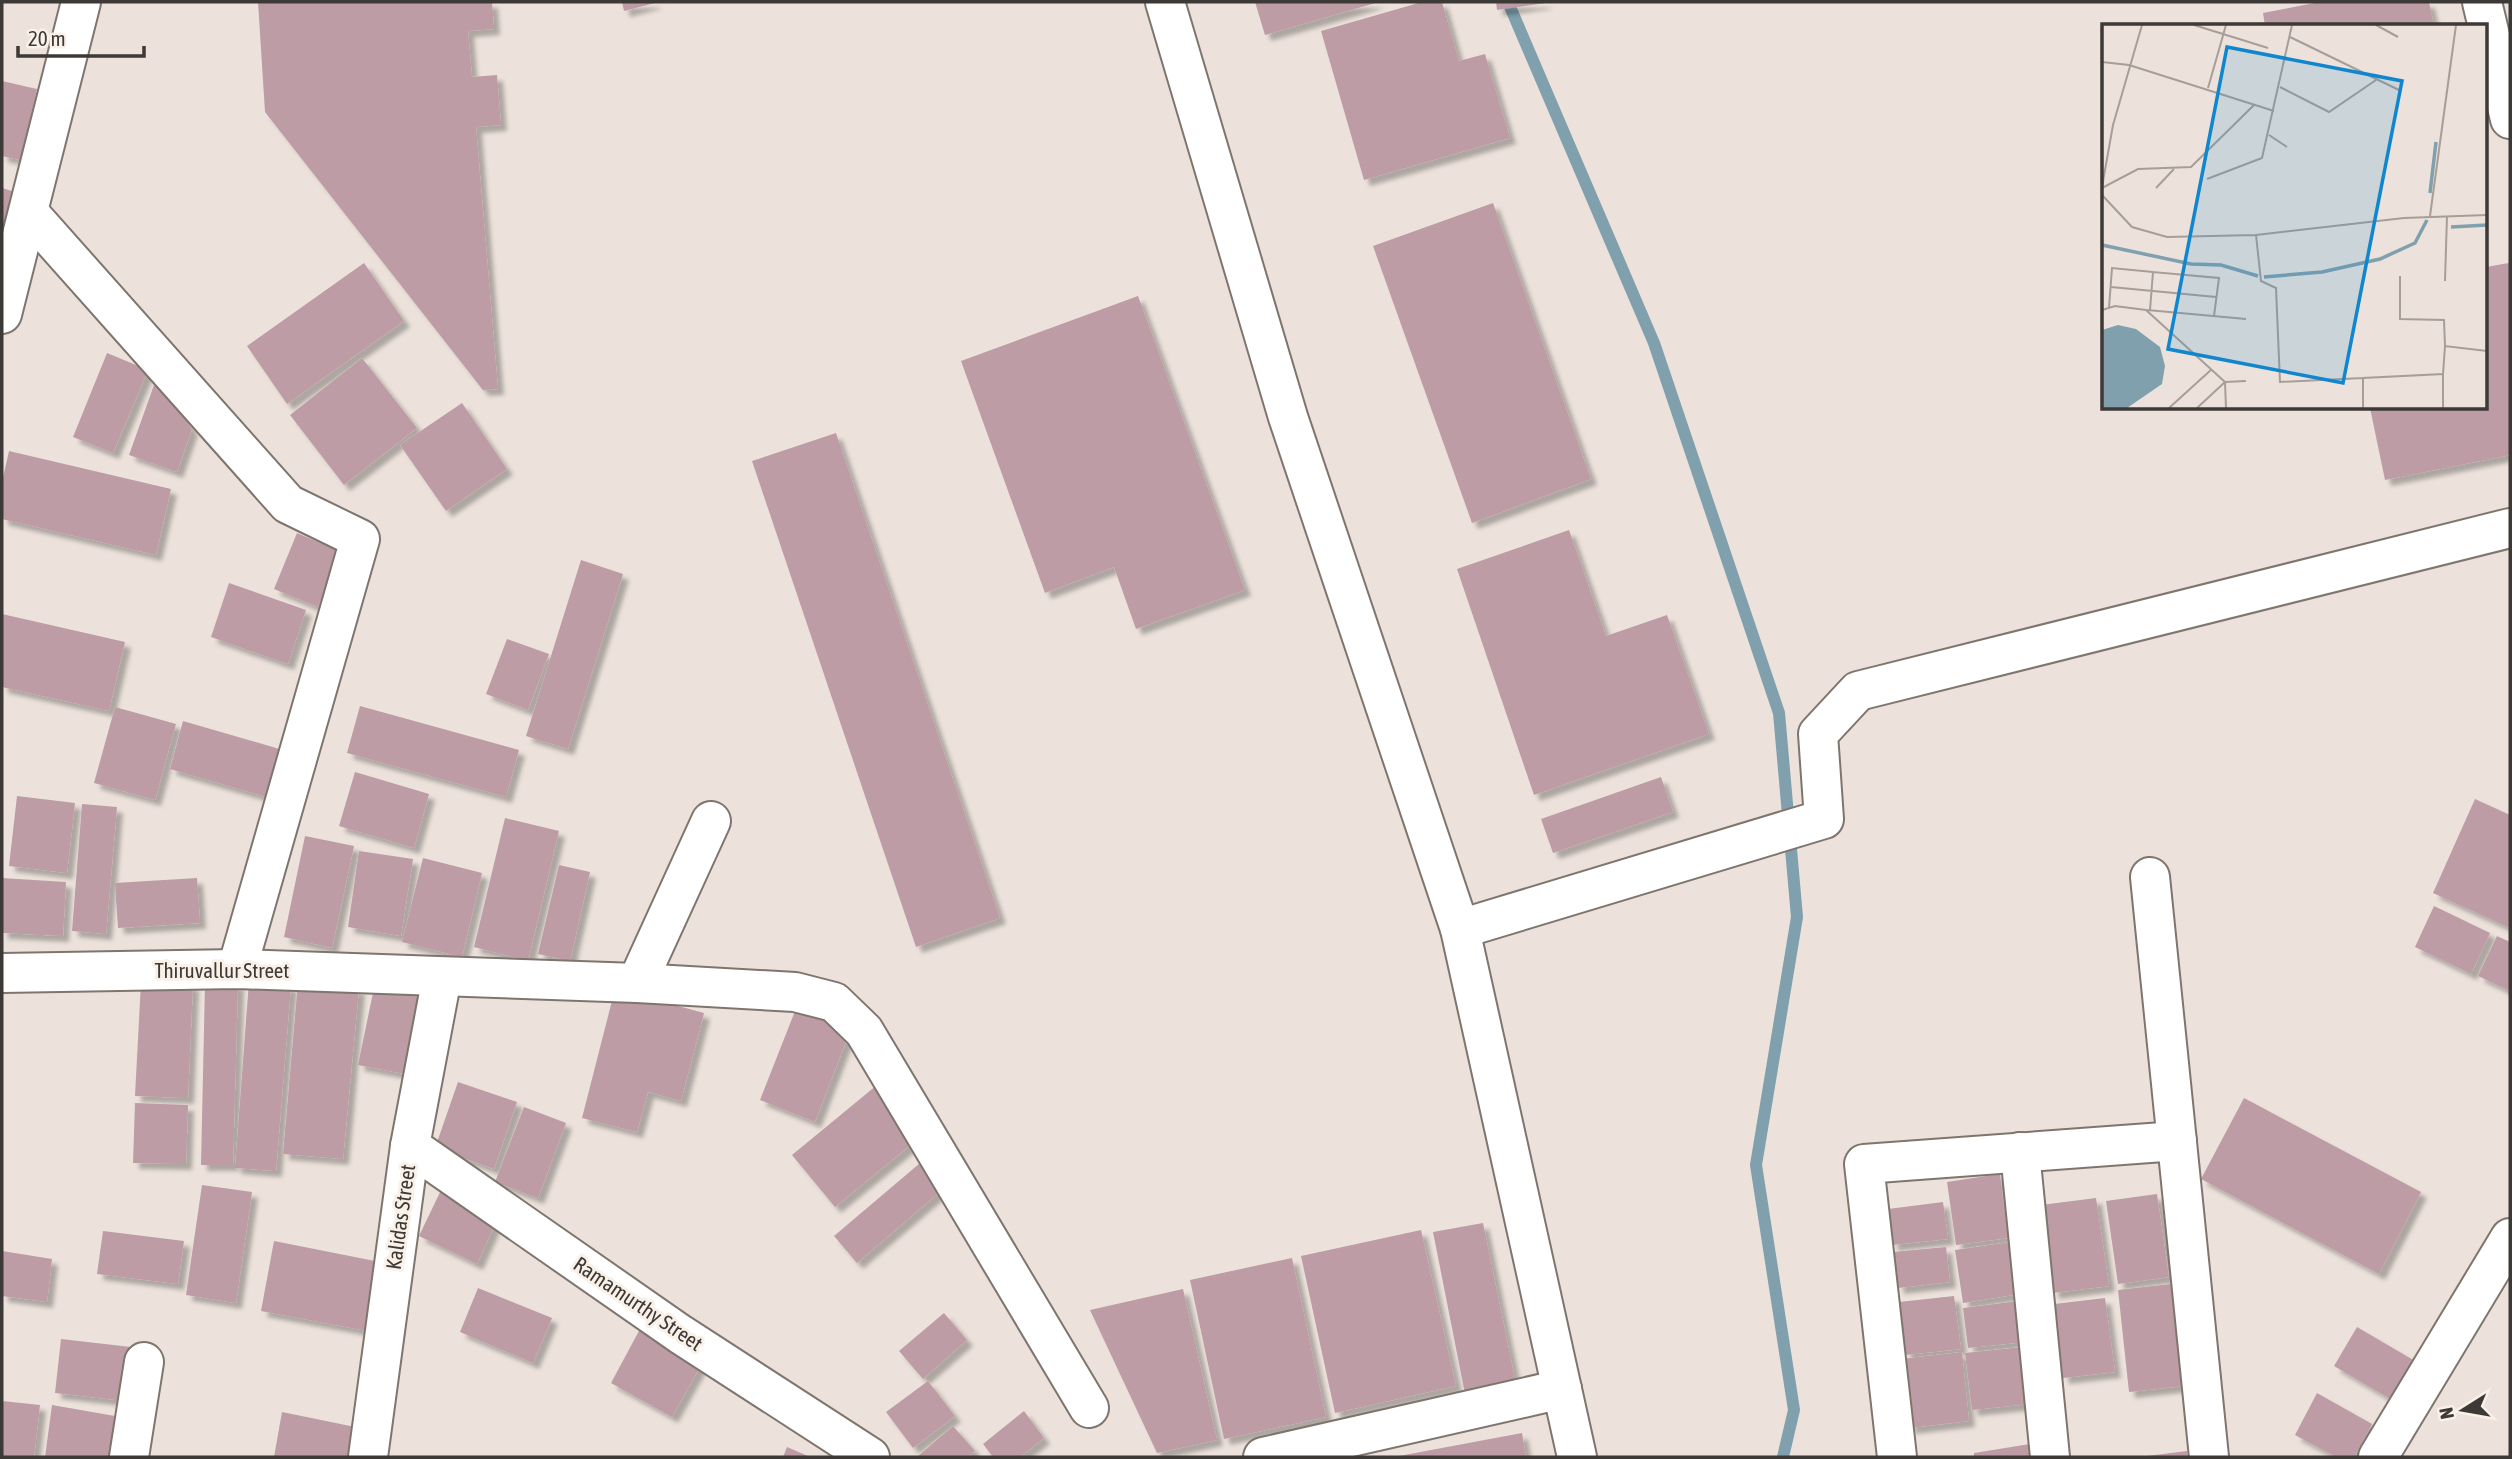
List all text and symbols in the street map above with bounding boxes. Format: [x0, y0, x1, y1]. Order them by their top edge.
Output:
scale bar [18, 14, 144, 58]
inset map [2102, 24, 2488, 410]
text: 20 m [28, 26, 66, 50]
street label: Thiruvallur Street [155, 958, 289, 982]
street label: Kalidas Street [381, 1163, 419, 1271]
street label: Ramamurthy Street [570, 1251, 708, 1355]
north arrow [2428, 1375, 2498, 1445]
text: N [2434, 1406, 2458, 1421]

